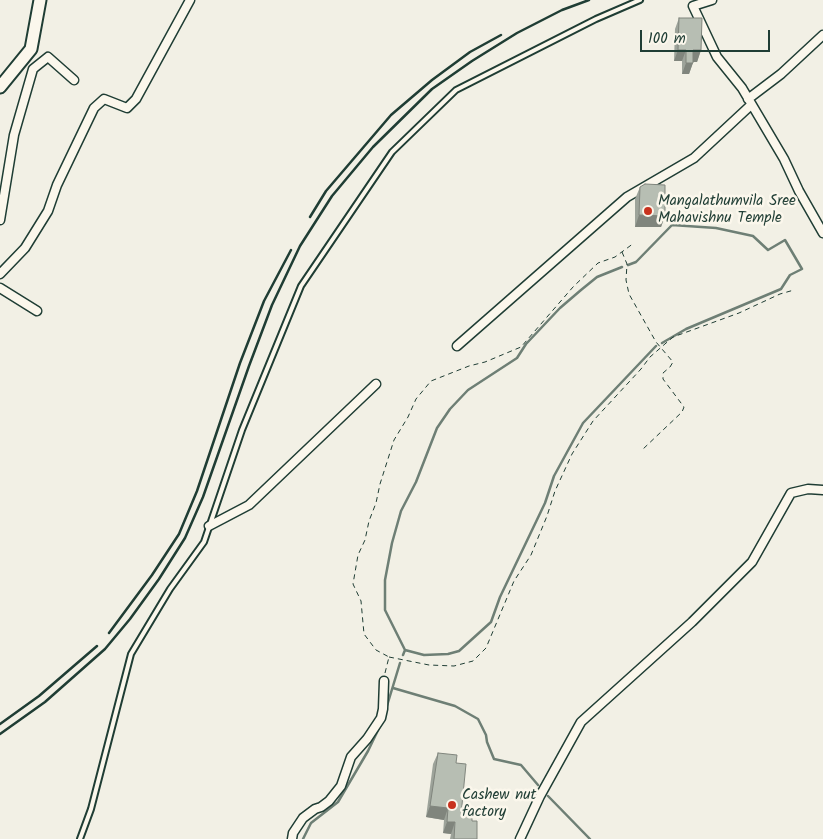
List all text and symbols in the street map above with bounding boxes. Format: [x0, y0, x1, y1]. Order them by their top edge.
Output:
scale bar [643, 20, 773, 52]
text: 100 m [648, 27, 686, 51]
place label: Mangalathumvila Sree Mahavishnu Temple [658, 193, 796, 228]
marker: Mangalathumvila Sree Mahavishnu Temple [642, 205, 654, 217]
place label: Cashew nut factory [462, 787, 536, 822]
marker: Cashew nut factory [446, 799, 458, 811]

